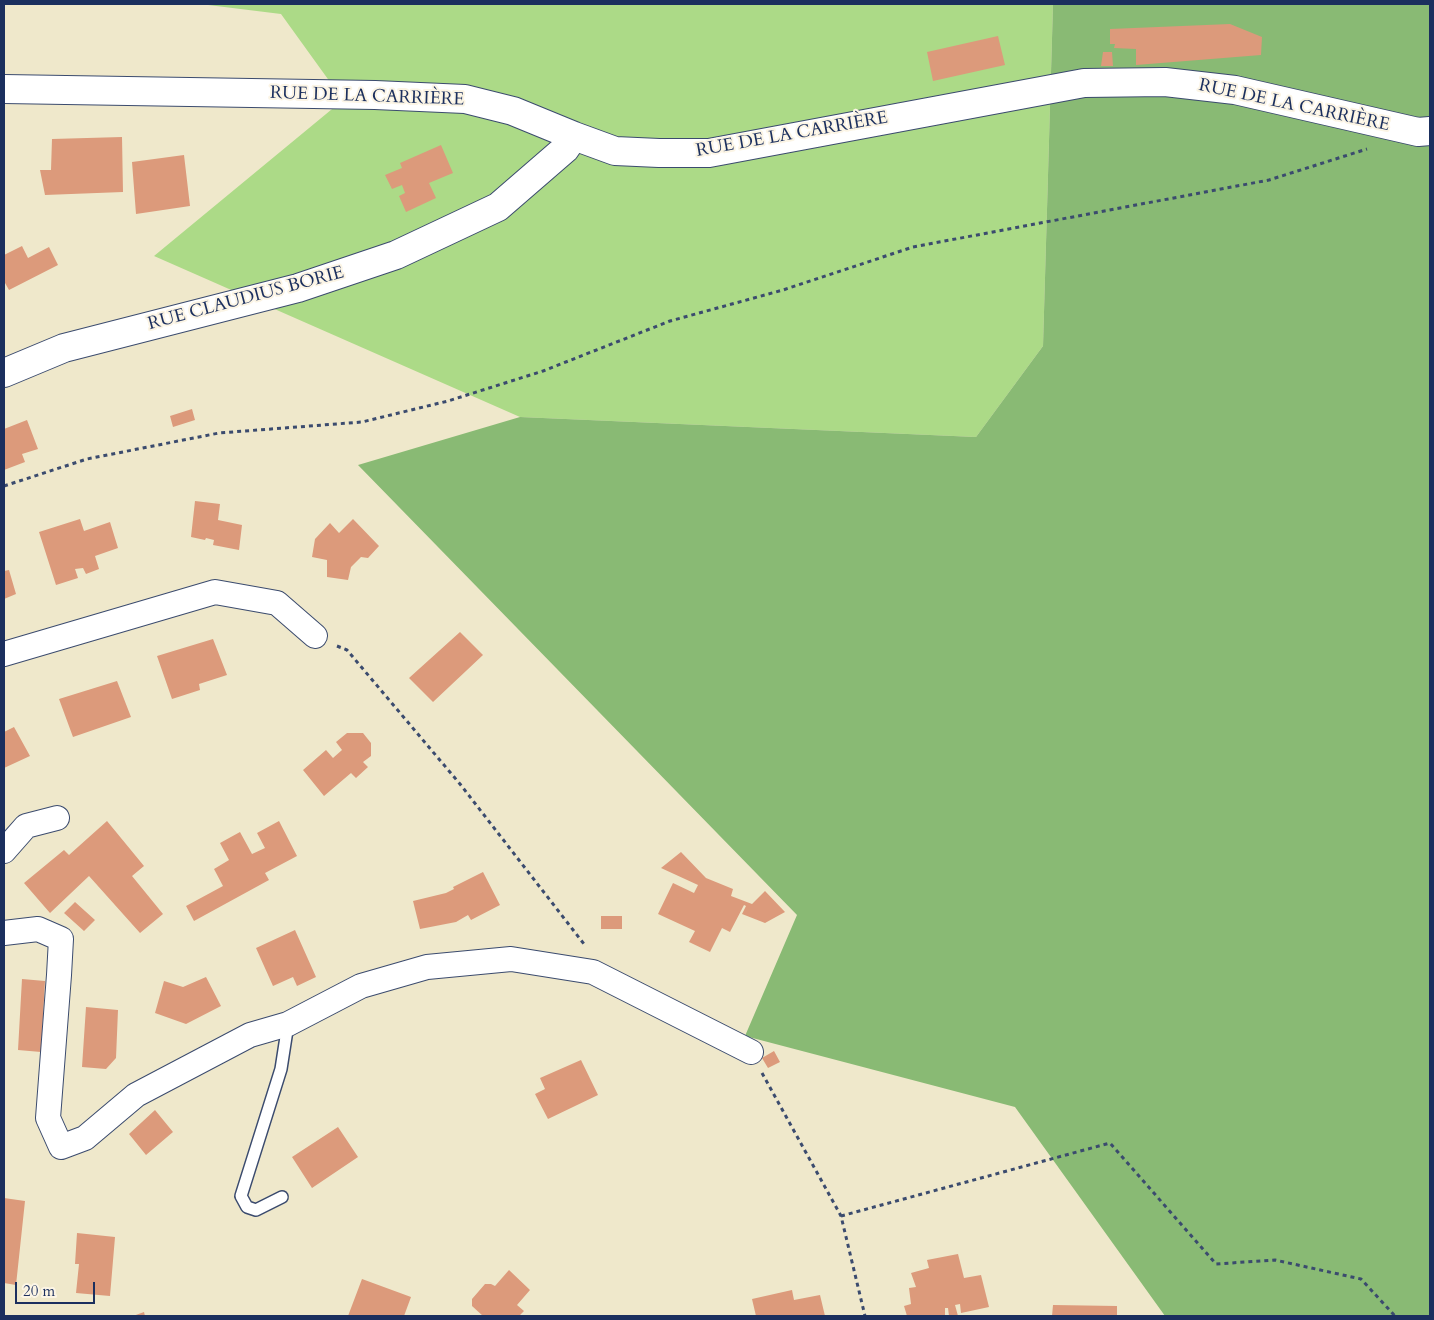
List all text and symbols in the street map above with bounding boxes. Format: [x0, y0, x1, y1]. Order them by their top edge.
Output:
street label: RUE DE LA CARRIÈRE [1197, 75, 1391, 137]
street label: RUE DE LA CARRIÈRE [269, 83, 465, 111]
street label: RUE DE LA CARRIÈRE [694, 107, 890, 163]
street label: RUE CLAUDIUS BORIE [146, 262, 346, 336]
scale bar [18, 1272, 98, 1304]
text: 20 m [23, 1281, 55, 1301]

